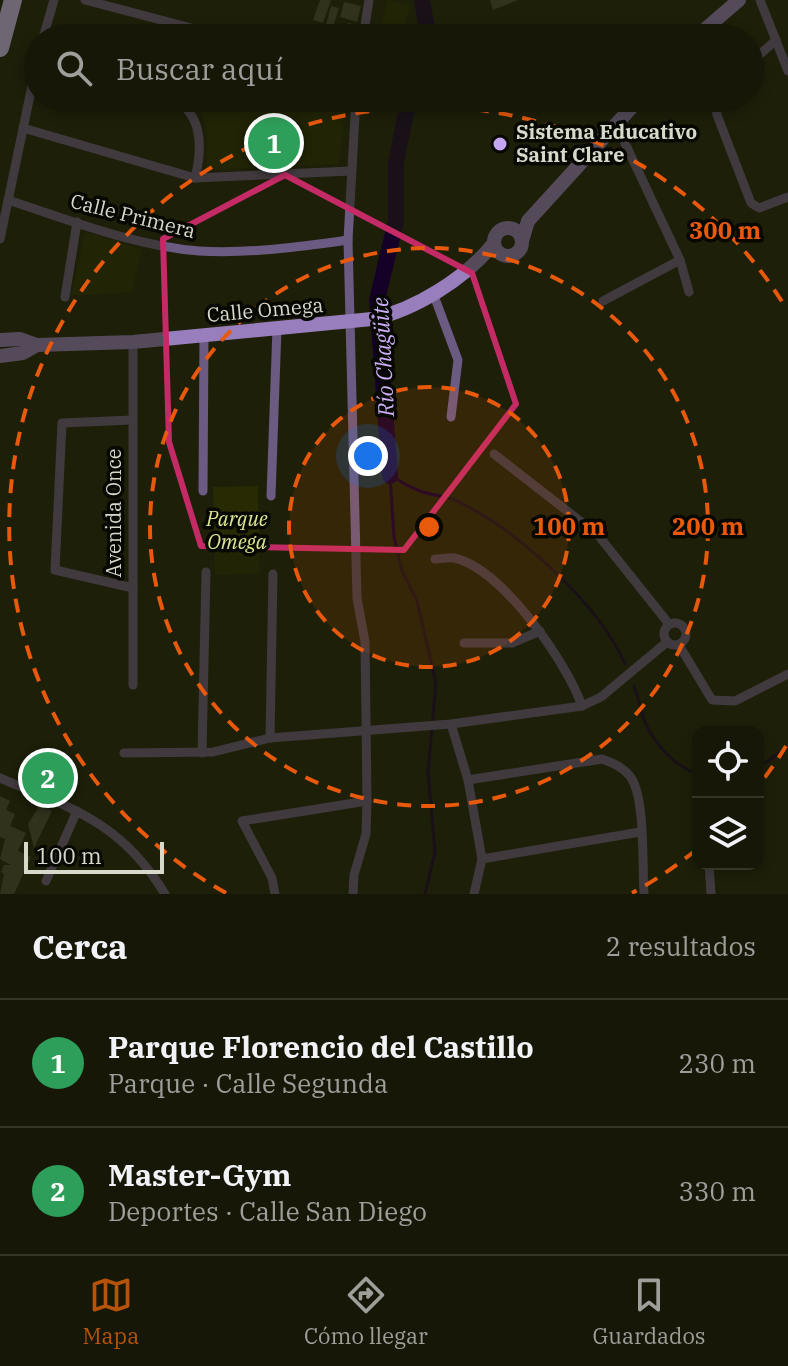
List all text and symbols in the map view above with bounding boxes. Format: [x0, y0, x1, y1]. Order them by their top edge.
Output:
search box [24, 24, 764, 112]
icon: search [52, 46, 96, 90]
text: Buscar aquí [116, 49, 283, 88]
pin: 1 [248, 113, 300, 173]
place label: Sistema Educativo Saint Clare [516, 118, 697, 168]
marker: Sistema Educativo Saint Clare [491, 135, 509, 153]
street label: Calle Primera [68, 187, 199, 244]
text: 300 m [689, 214, 761, 246]
street label: Calle Omega [206, 291, 324, 328]
water label: Río Chagüite [365, 296, 400, 418]
your location [348, 436, 388, 476]
street label: Avenida Once [100, 448, 127, 578]
park label: Parque Omega [205, 505, 268, 555]
text: 100 m [533, 510, 605, 542]
text: 200 m [672, 510, 744, 542]
centre of rings [415, 513, 443, 541]
map controls [692, 726, 764, 870]
button: locate [692, 726, 764, 798]
pin: 2 [22, 748, 74, 808]
button: layers [692, 798, 764, 870]
scale bar [24, 838, 164, 874]
text: 100 m [36, 841, 102, 870]
text: Cerca [32, 924, 128, 968]
text: 2 resultados [606, 929, 756, 963]
text: Parque Florencio del Castillo [108, 1027, 534, 1066]
text: 1 [50, 1046, 66, 1080]
text: 230 m [678, 1046, 756, 1080]
text: Parque · Calle Segunda [108, 1066, 388, 1100]
text: Master-Gym [108, 1155, 291, 1194]
text: 2 [50, 1174, 66, 1208]
text: 330 m [678, 1174, 756, 1208]
text: Deportes · Calle San Diego [108, 1194, 427, 1228]
tab: Mapa [82, 1273, 139, 1350]
tab: Cómo llegar [304, 1273, 428, 1350]
tab: Guardados [592, 1273, 706, 1350]

